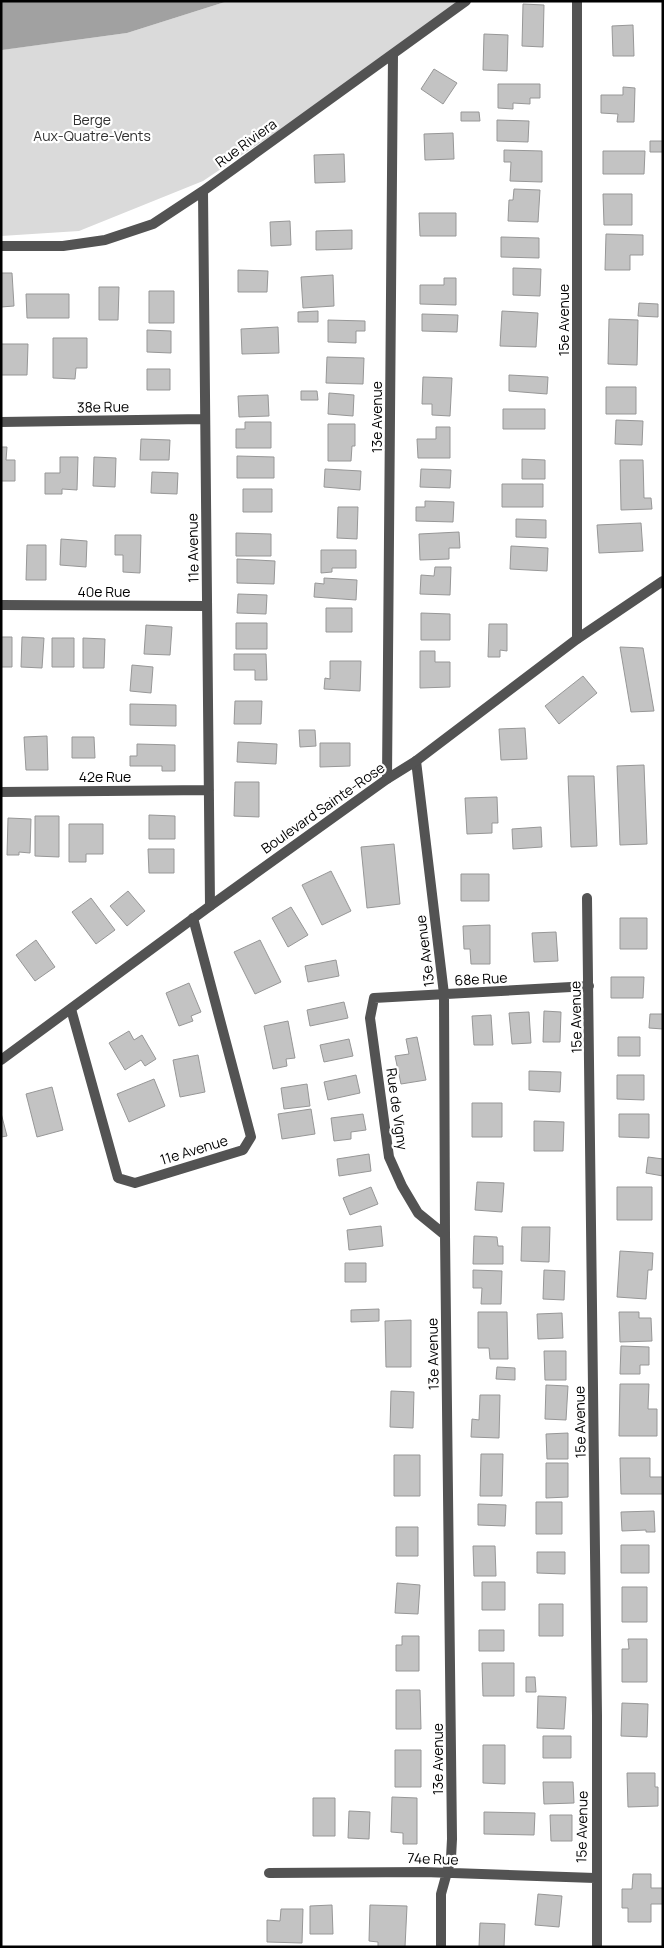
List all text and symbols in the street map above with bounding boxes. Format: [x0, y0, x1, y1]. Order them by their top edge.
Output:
park label: Berge Aux-Quatre-Vents [33, 110, 151, 145]
street label: Rue Riviera [211, 114, 280, 171]
street label: 15e Avenue [554, 284, 573, 356]
street label: 13e Avenue [367, 381, 386, 453]
street label: 38e Rue [77, 397, 129, 416]
street label: 11e Avenue [182, 513, 203, 583]
street label: 40e Rue [77, 582, 131, 601]
street label: Boulevard Sainte-Rose [257, 758, 388, 857]
street label: 42e Rue [79, 767, 131, 786]
street label: 13e Avenue [411, 914, 438, 988]
street label: 68e Rue [454, 968, 508, 989]
street label: 15e Avenue [565, 981, 586, 1053]
street label: Rue de Vigny [382, 1067, 413, 1152]
street label: 11e Avenue [158, 1130, 230, 1169]
street label: 13e Avenue [422, 1318, 443, 1390]
street label: 15e Avenue [569, 1386, 590, 1458]
street label: 13e Avenue [428, 1723, 447, 1795]
street label: 15e Avenue [571, 1791, 592, 1863]
street label: 74e Rue [407, 1848, 459, 1869]

